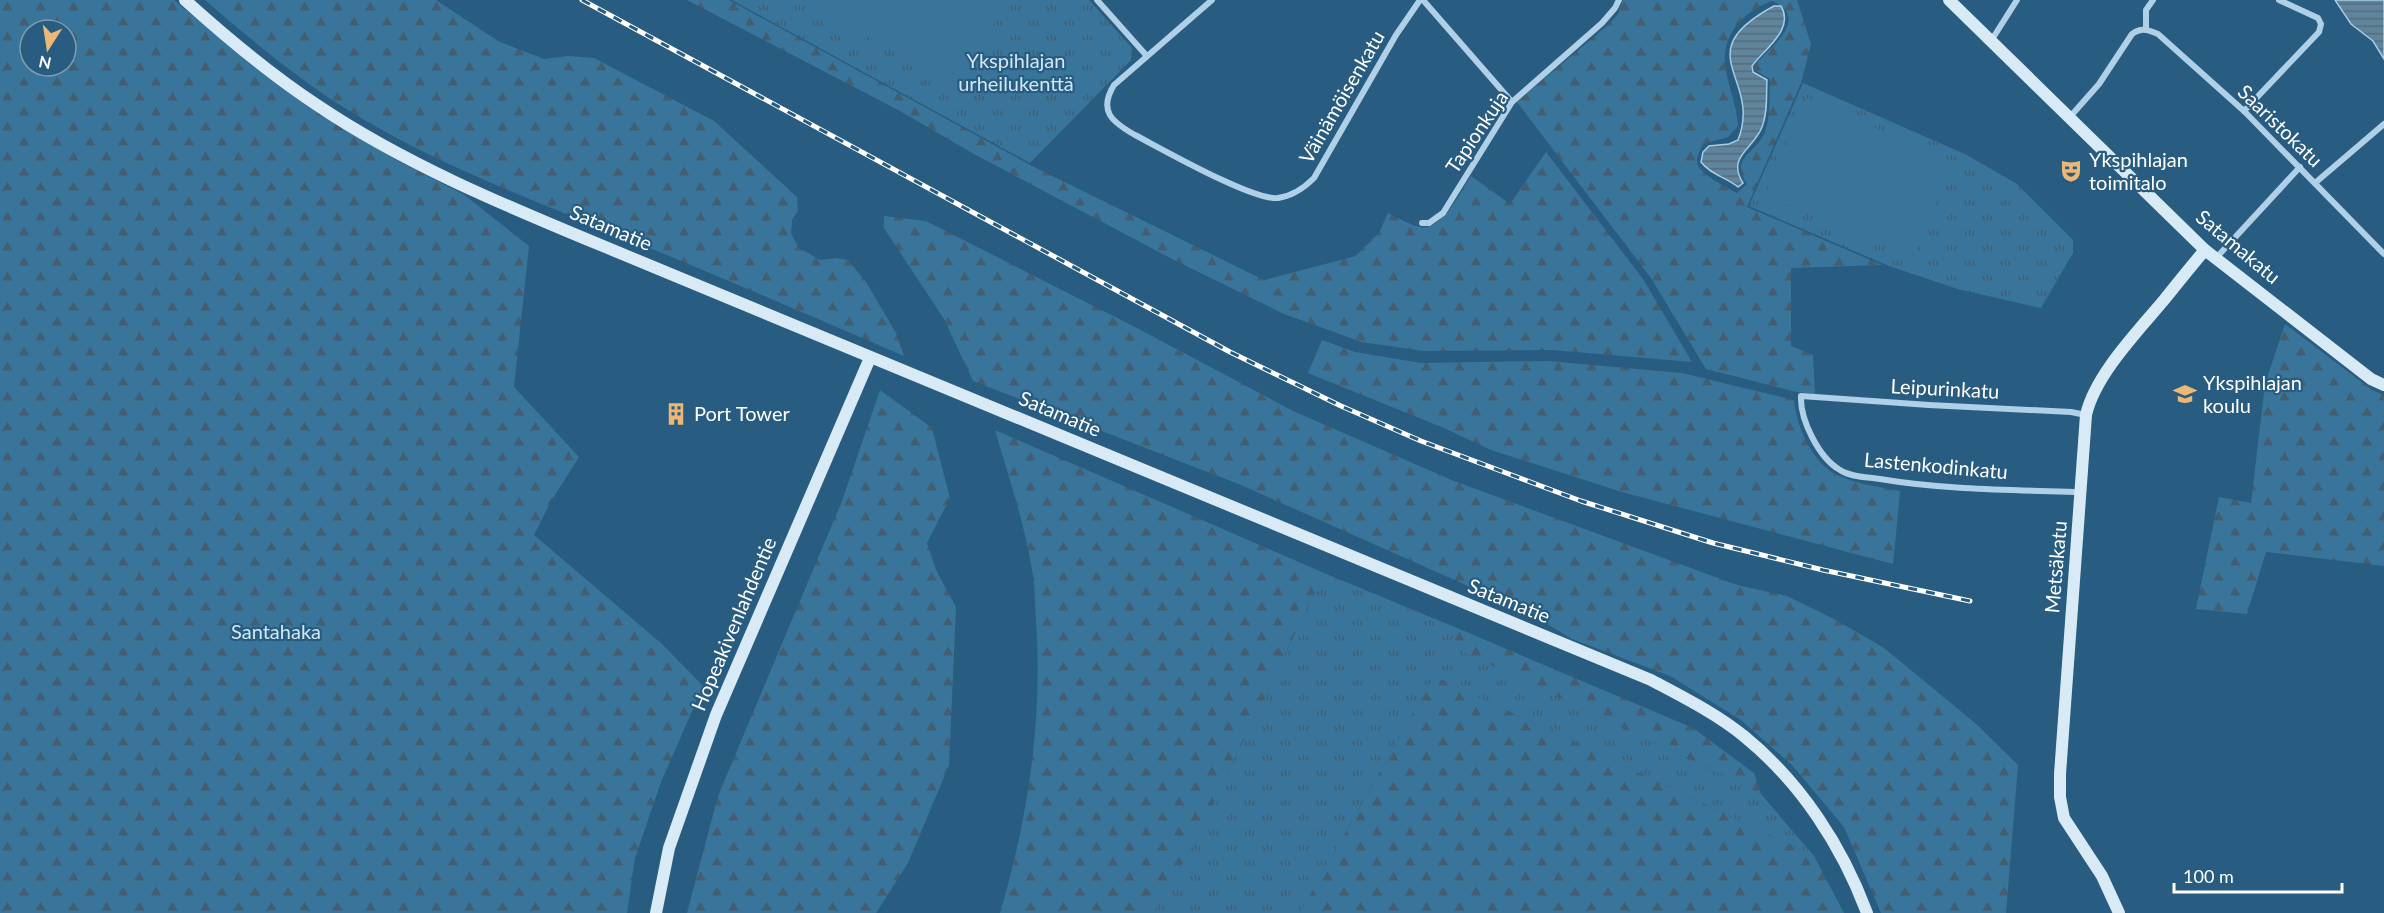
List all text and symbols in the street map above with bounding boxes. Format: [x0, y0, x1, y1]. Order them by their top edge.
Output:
north arrow [18, 18, 78, 78]
street label: Väinämöisenkatu [1293, 26, 1389, 167]
park label: Ykspihlajan urheilukenttä [958, 48, 1074, 95]
text: N [37, 53, 53, 74]
street label: Saaristokatu [2233, 79, 2328, 171]
street label: Tapionkuja [1440, 86, 1512, 177]
place label: Ykspihlajan toimitalo [2089, 147, 2188, 194]
theatre icon: Ykspihlajan toimitalo [2058, 158, 2084, 184]
street label: Satamatie [567, 199, 656, 255]
street label: Satamakatu [2192, 204, 2286, 288]
place label: Ykspihlajan koulu [2203, 370, 2302, 417]
street label: Leipurinkatu [1890, 373, 2000, 403]
school or university icon: Ykspihlajan koulu [2172, 381, 2198, 407]
street label: Satamatie [1016, 385, 1105, 441]
building icon: Port Tower [663, 401, 689, 427]
place label: Port Tower [694, 401, 790, 425]
street label: Lastenkodinkatu [1863, 447, 2009, 483]
street label: Metsäkatu [2039, 520, 2071, 614]
street label: Hopeakivenlahdentie [686, 533, 781, 714]
street label: Satamatie [1465, 573, 1554, 627]
park label: Santahaka [231, 619, 321, 643]
scale bar [2174, 856, 2342, 894]
text: 100 m [2183, 865, 2234, 887]

